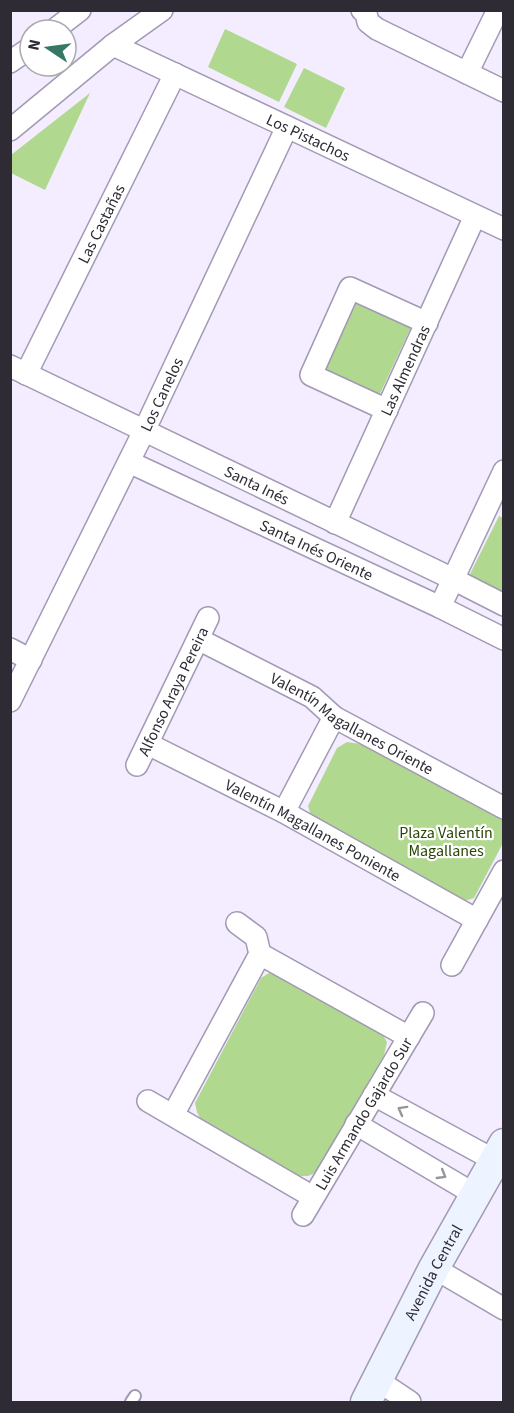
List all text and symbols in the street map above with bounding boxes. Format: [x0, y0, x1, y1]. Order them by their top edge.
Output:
north arrow [18, 18, 78, 78]
text: N [22, 37, 46, 53]
street label: Los Pistachos [263, 109, 354, 167]
street label: Las Castañas [73, 180, 131, 267]
street label: Las Almendras [375, 321, 436, 419]
street label: Los Canelos [135, 354, 189, 435]
street label: Santa Inés [220, 461, 293, 511]
street label: Santa Inés Oriente [256, 515, 376, 586]
street label: Alfonso Araya Pereira [133, 623, 214, 760]
street label: Valentín Magallanes Oriente [266, 668, 437, 780]
street label: Valentín Magallanes Poniente [221, 774, 404, 887]
park label: Plaza Valentín Magallanes [399, 822, 493, 862]
street label: Luis Armando Gajardo Sur [310, 1033, 418, 1195]
one-way arrow [398, 1106, 408, 1117]
one-way arrow [436, 1167, 446, 1179]
street label: Avenida Central [399, 1221, 468, 1324]

